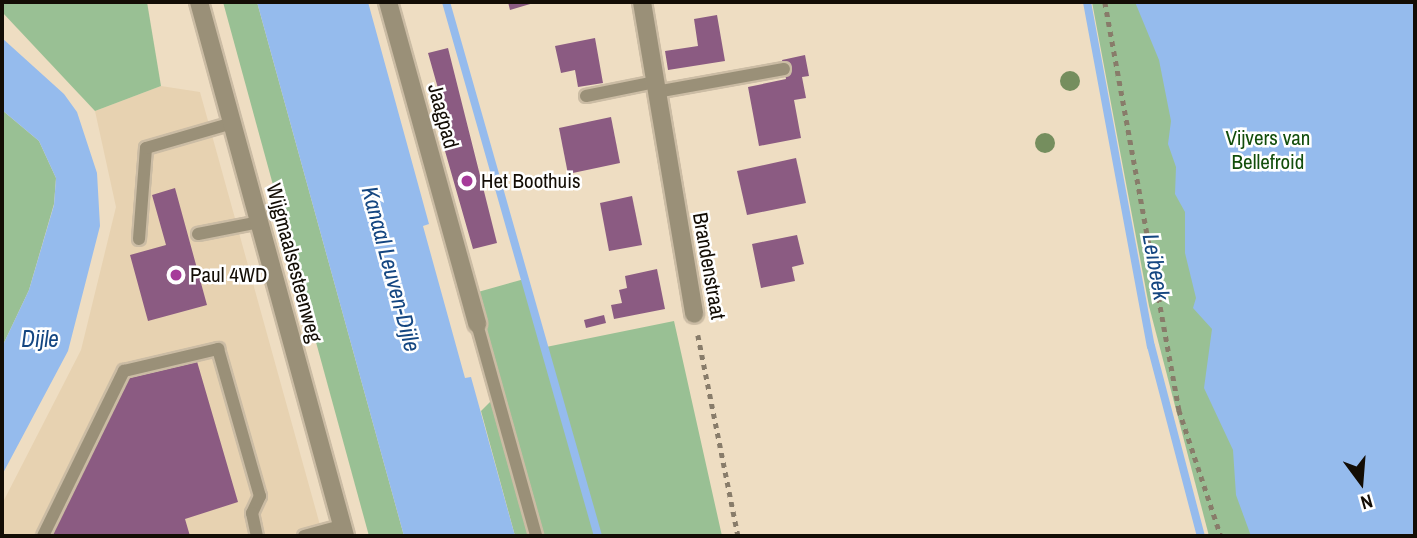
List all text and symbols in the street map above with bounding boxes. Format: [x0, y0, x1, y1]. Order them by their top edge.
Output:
street label: Jaagpad [422, 81, 464, 151]
park label: Vijvers van Bellefroid [1226, 125, 1310, 175]
place label: Het Boothuis [481, 168, 581, 194]
marker: Het Boothuis [459, 173, 475, 189]
street label: Wijgmaalsesteenweg [261, 181, 327, 345]
water label: Kanaal Leuven-Dijle [356, 183, 426, 355]
street label: Brandenstraat [687, 211, 731, 321]
water label: Leibeek [1137, 232, 1175, 302]
place label: Paul 4WD [190, 262, 268, 288]
marker: Paul 4WD [168, 267, 184, 283]
water label: Dijle [21, 325, 59, 353]
north arrow [1326, 447, 1396, 517]
text: N [1358, 488, 1376, 516]

